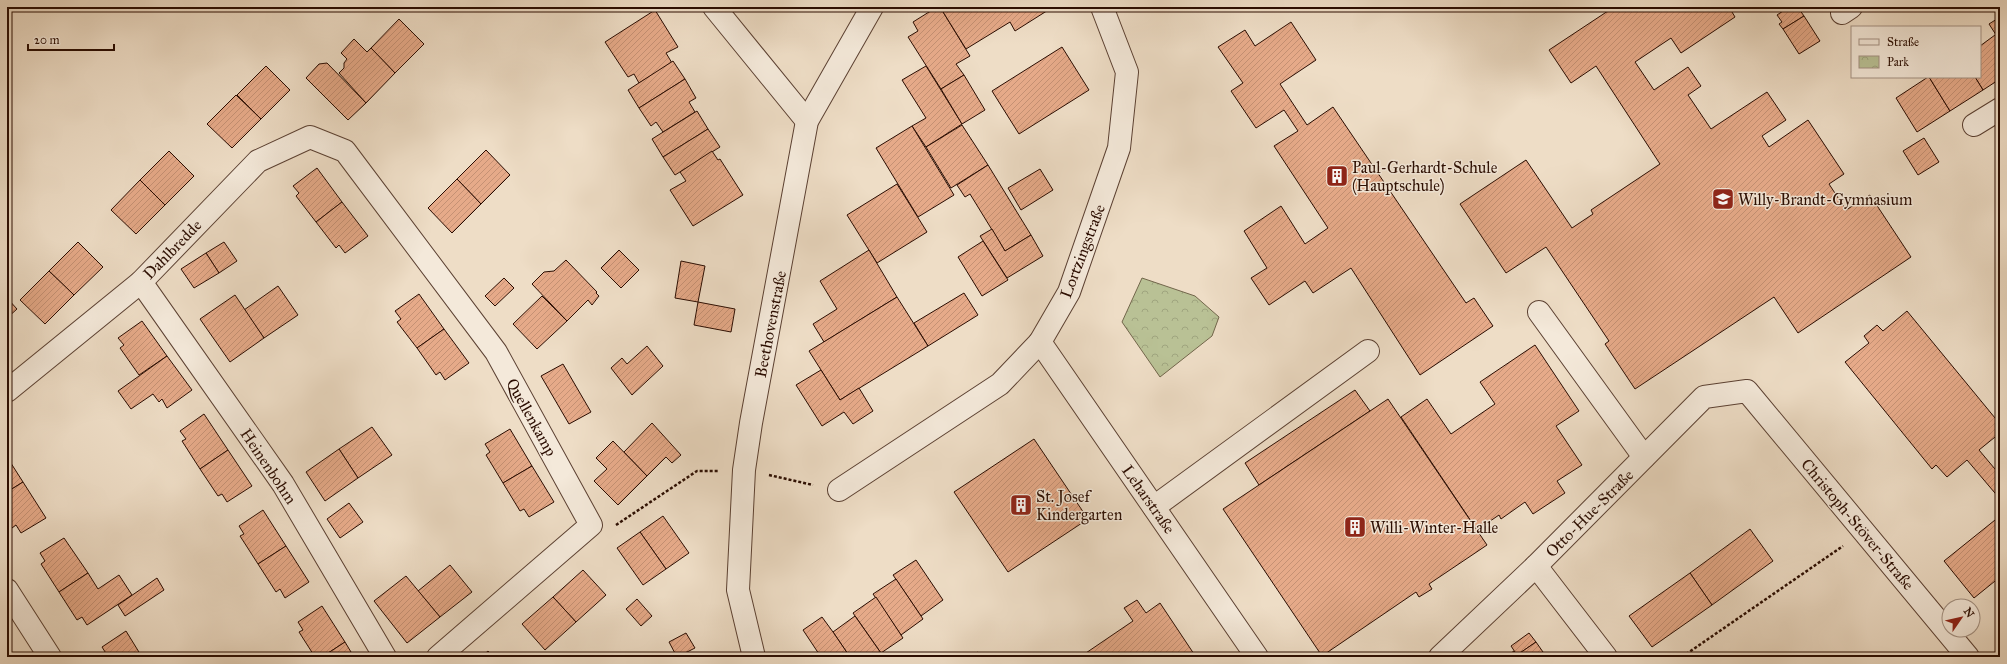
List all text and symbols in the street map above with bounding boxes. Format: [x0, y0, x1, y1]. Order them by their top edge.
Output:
scale bar [28, 26, 114, 52]
legend [1851, 26, 1981, 78]
text: 20 m [34, 33, 60, 47]
text: Straße [1887, 35, 1919, 49]
text: Park [1887, 55, 1909, 69]
place label: Paul-Gerhardt-Schule (Hauptschule) [1352, 158, 1498, 196]
building icon: Paul-Gerhardt-Schule (Hauptschule) [1324, 163, 1350, 189]
school or university icon: Willy-Brandt-Gymnasium [1710, 186, 1736, 212]
place label: Willy-Brandt-Gymnasium [1738, 190, 1913, 209]
street label: Lortzingstraße [1056, 201, 1110, 301]
street label: Dahlbredde [139, 215, 206, 283]
street label: Beethovenstraße [751, 269, 790, 379]
street label: Quellenkamp [502, 375, 561, 459]
street label: Heinenbohm [236, 425, 301, 508]
street label: Christoph-Stöver-Straße [1797, 455, 1918, 594]
street label: Leharstraße [1118, 461, 1179, 537]
street label: Otto-Hue-Straße [1542, 465, 1637, 561]
place label: St. Josef Kindergarten [1036, 487, 1123, 525]
building icon: St. Josef Kindergarten [1008, 492, 1034, 518]
building icon: Willi-Winter-Halle [1342, 514, 1368, 540]
place label: Willi-Winter-Halle [1370, 518, 1498, 537]
north arrow [1941, 598, 1981, 638]
text: N [1961, 605, 1977, 621]

